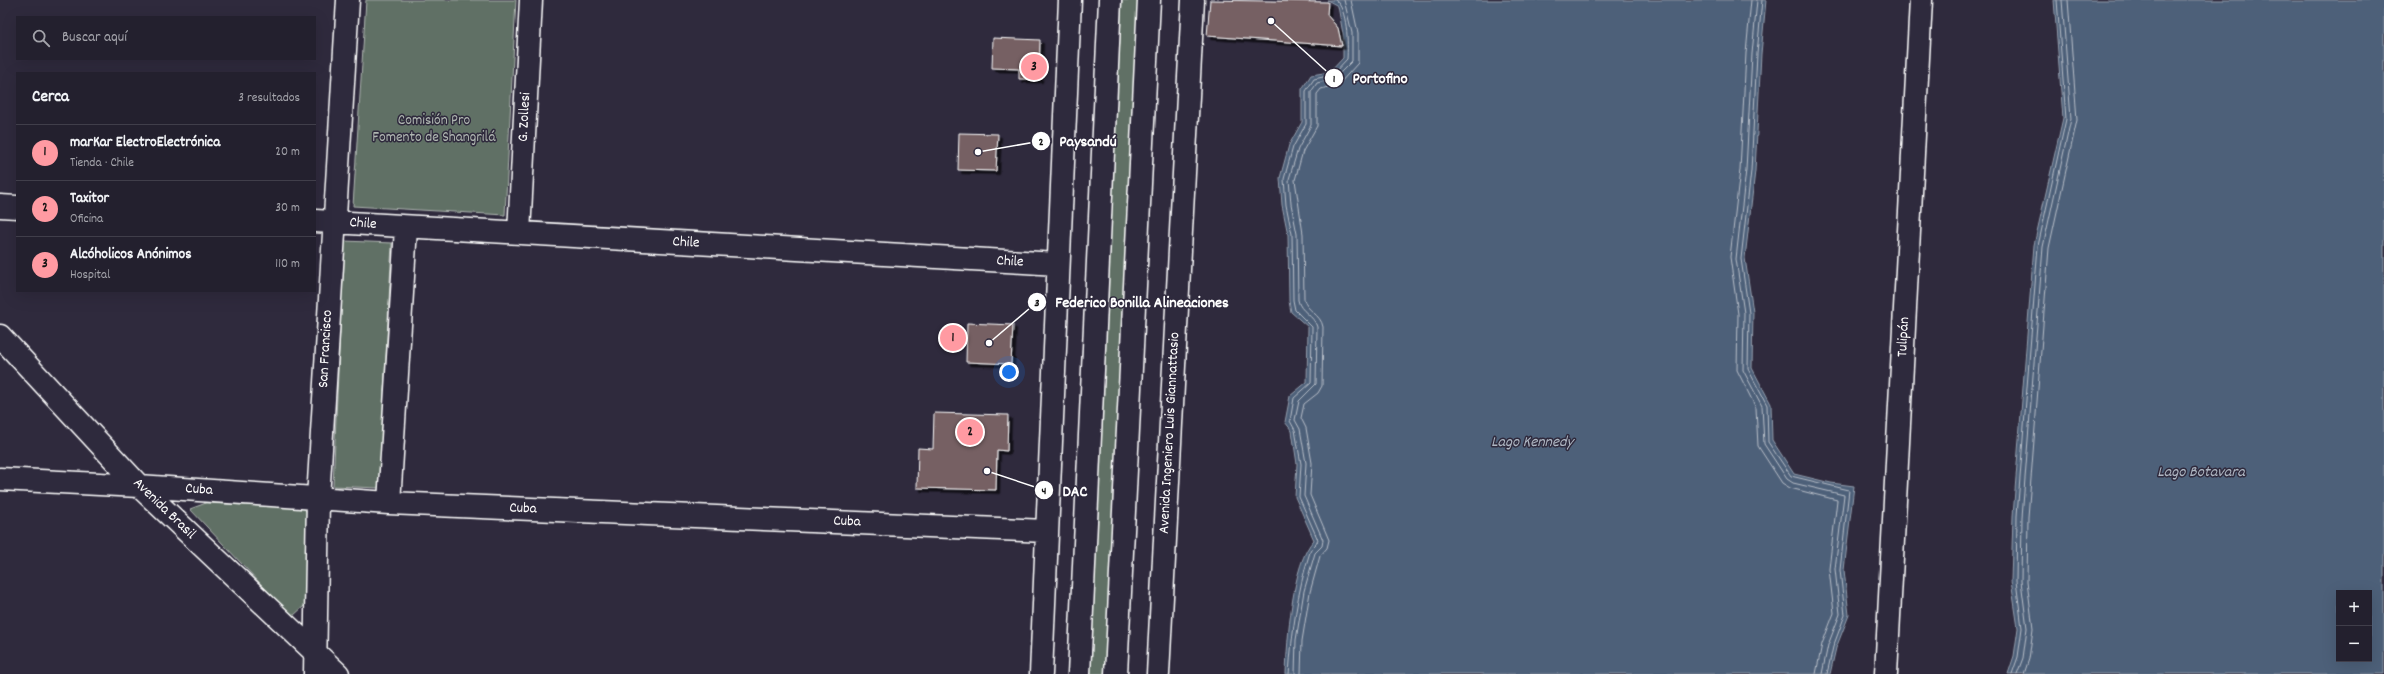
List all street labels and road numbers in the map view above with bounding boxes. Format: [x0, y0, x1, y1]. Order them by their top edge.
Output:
street label: G. Zollesi [513, 91, 537, 142]
street label: Chile [349, 212, 378, 236]
street label: Chile [672, 231, 701, 255]
street label: Chile [996, 250, 1025, 274]
street label: San Francisco [313, 309, 339, 389]
street label: Tulipán [1892, 316, 1916, 358]
street label: Avenida Ingeniero Luis Giannattasio [1154, 331, 1186, 534]
street label: Avenida Brasil [127, 473, 201, 545]
street label: Cuba [185, 478, 214, 502]
street label: Cuba [509, 498, 538, 521]
street label: Cuba [833, 511, 862, 534]

